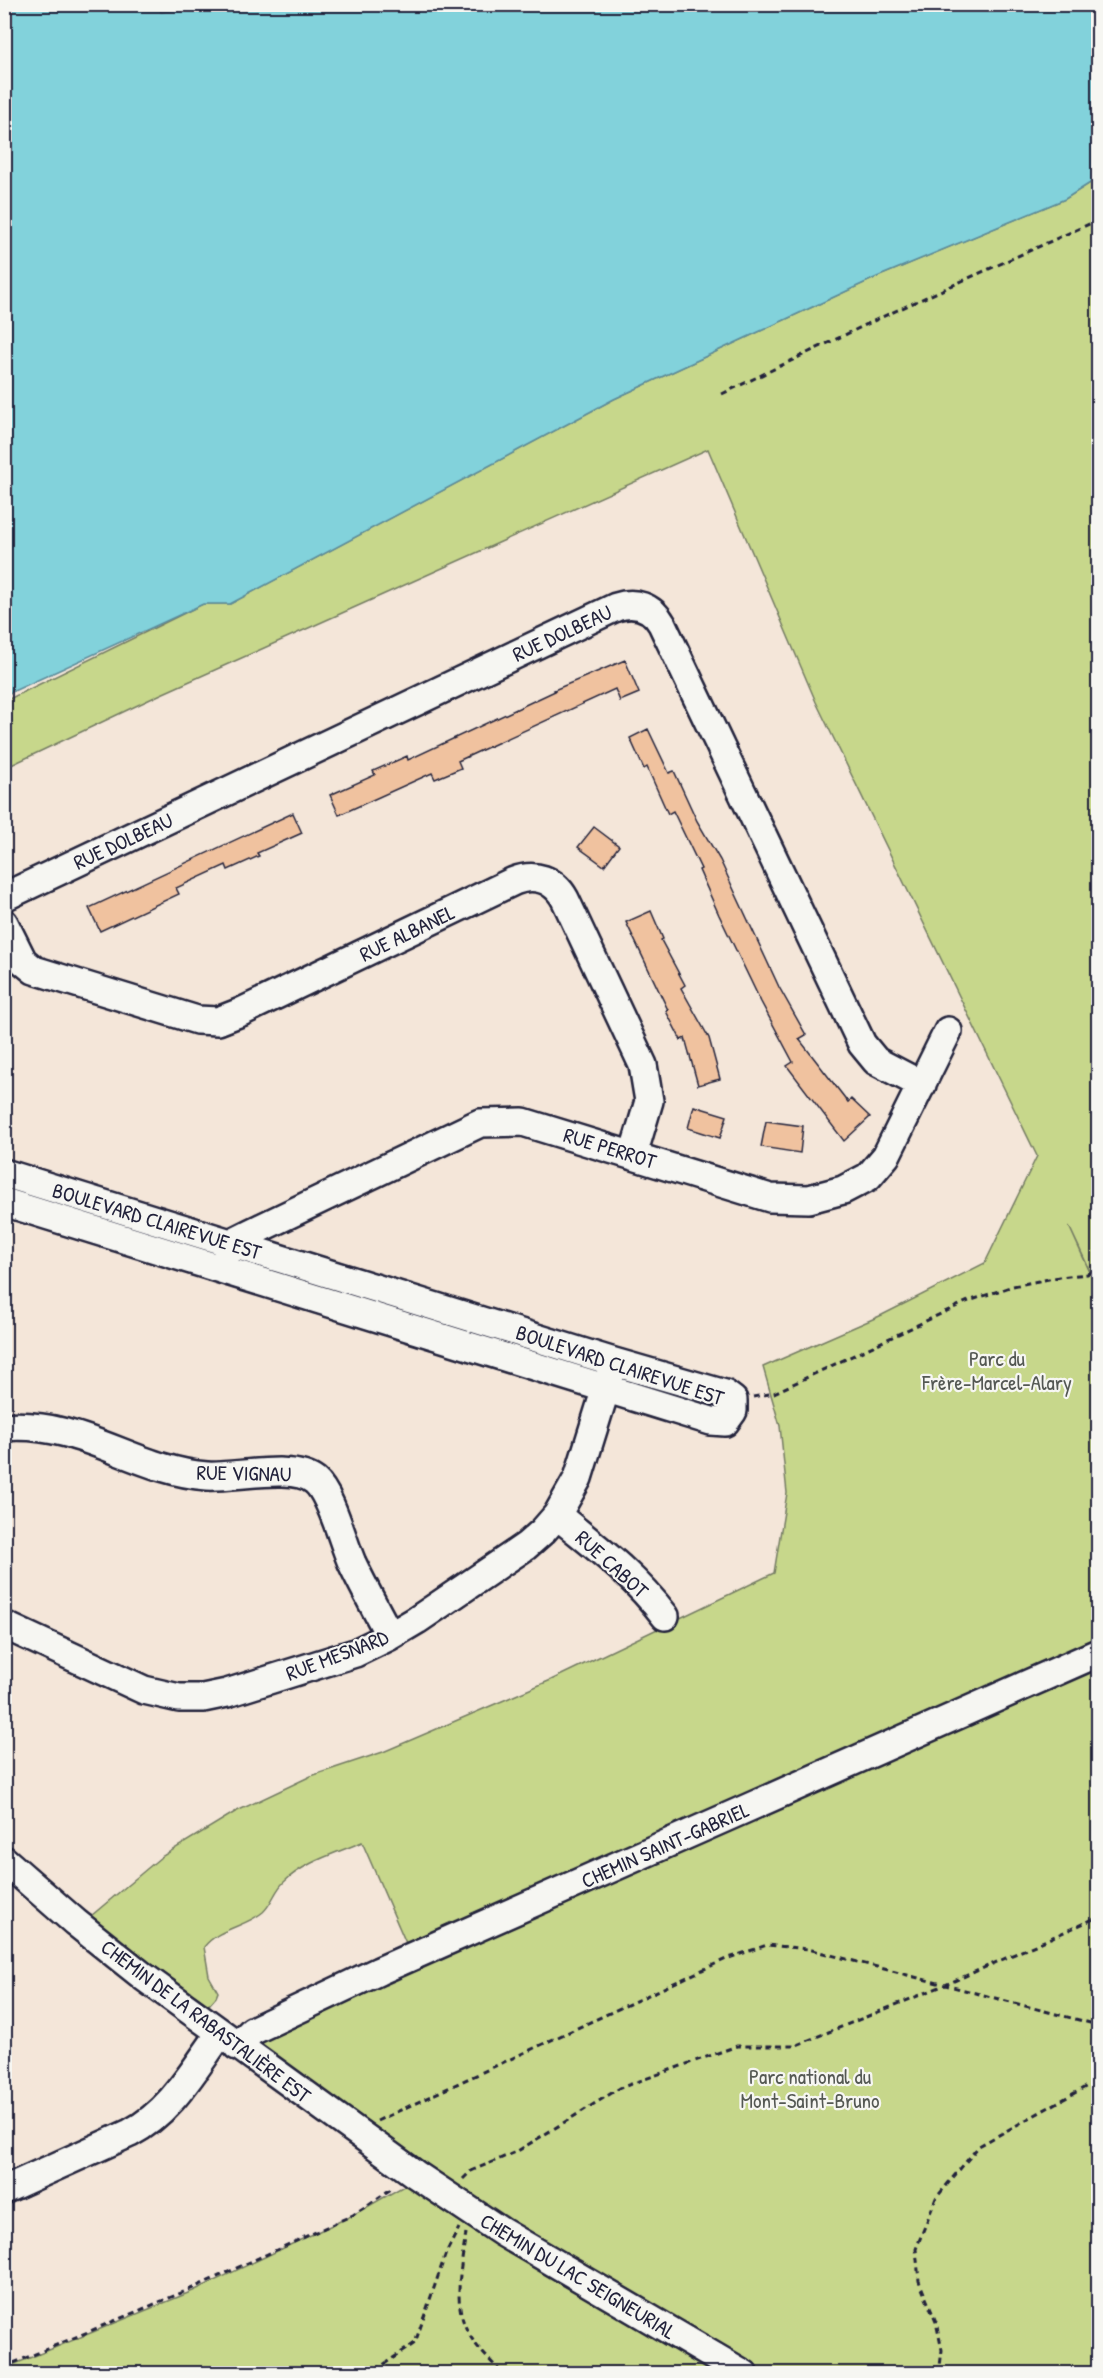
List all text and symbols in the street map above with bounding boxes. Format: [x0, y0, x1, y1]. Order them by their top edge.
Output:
street label: RUE DOLBEAU [508, 597, 616, 669]
street label: RUE DOLBEAU [69, 805, 177, 877]
street label: RUE ALBANEL [355, 897, 460, 968]
street label: RUE PERROT [560, 1120, 661, 1176]
street label: BOULEVARD CLAIREVUE EST [49, 1175, 266, 1267]
street label: BOULEVARD CLAIREVUE EST [512, 1318, 729, 1413]
park label: Parc du Frère-Marcel-Alary [921, 1344, 1072, 1397]
street label: RUE VIGNAU [196, 1458, 292, 1488]
street label: RUE CABOT [569, 1523, 656, 1605]
street label: RUE MESNARD [282, 1622, 392, 1688]
street label: CHEMIN SAINT-GABRIEL [576, 1795, 754, 1895]
street label: CHEMIN DE LA RABASTALIÈRE EST [95, 1932, 318, 2110]
park label: Parc national du Mont-Saint-Bruno [740, 2062, 880, 2115]
street label: CHEMIN DU LAC SEIGNEURIAL [475, 2206, 681, 2346]

